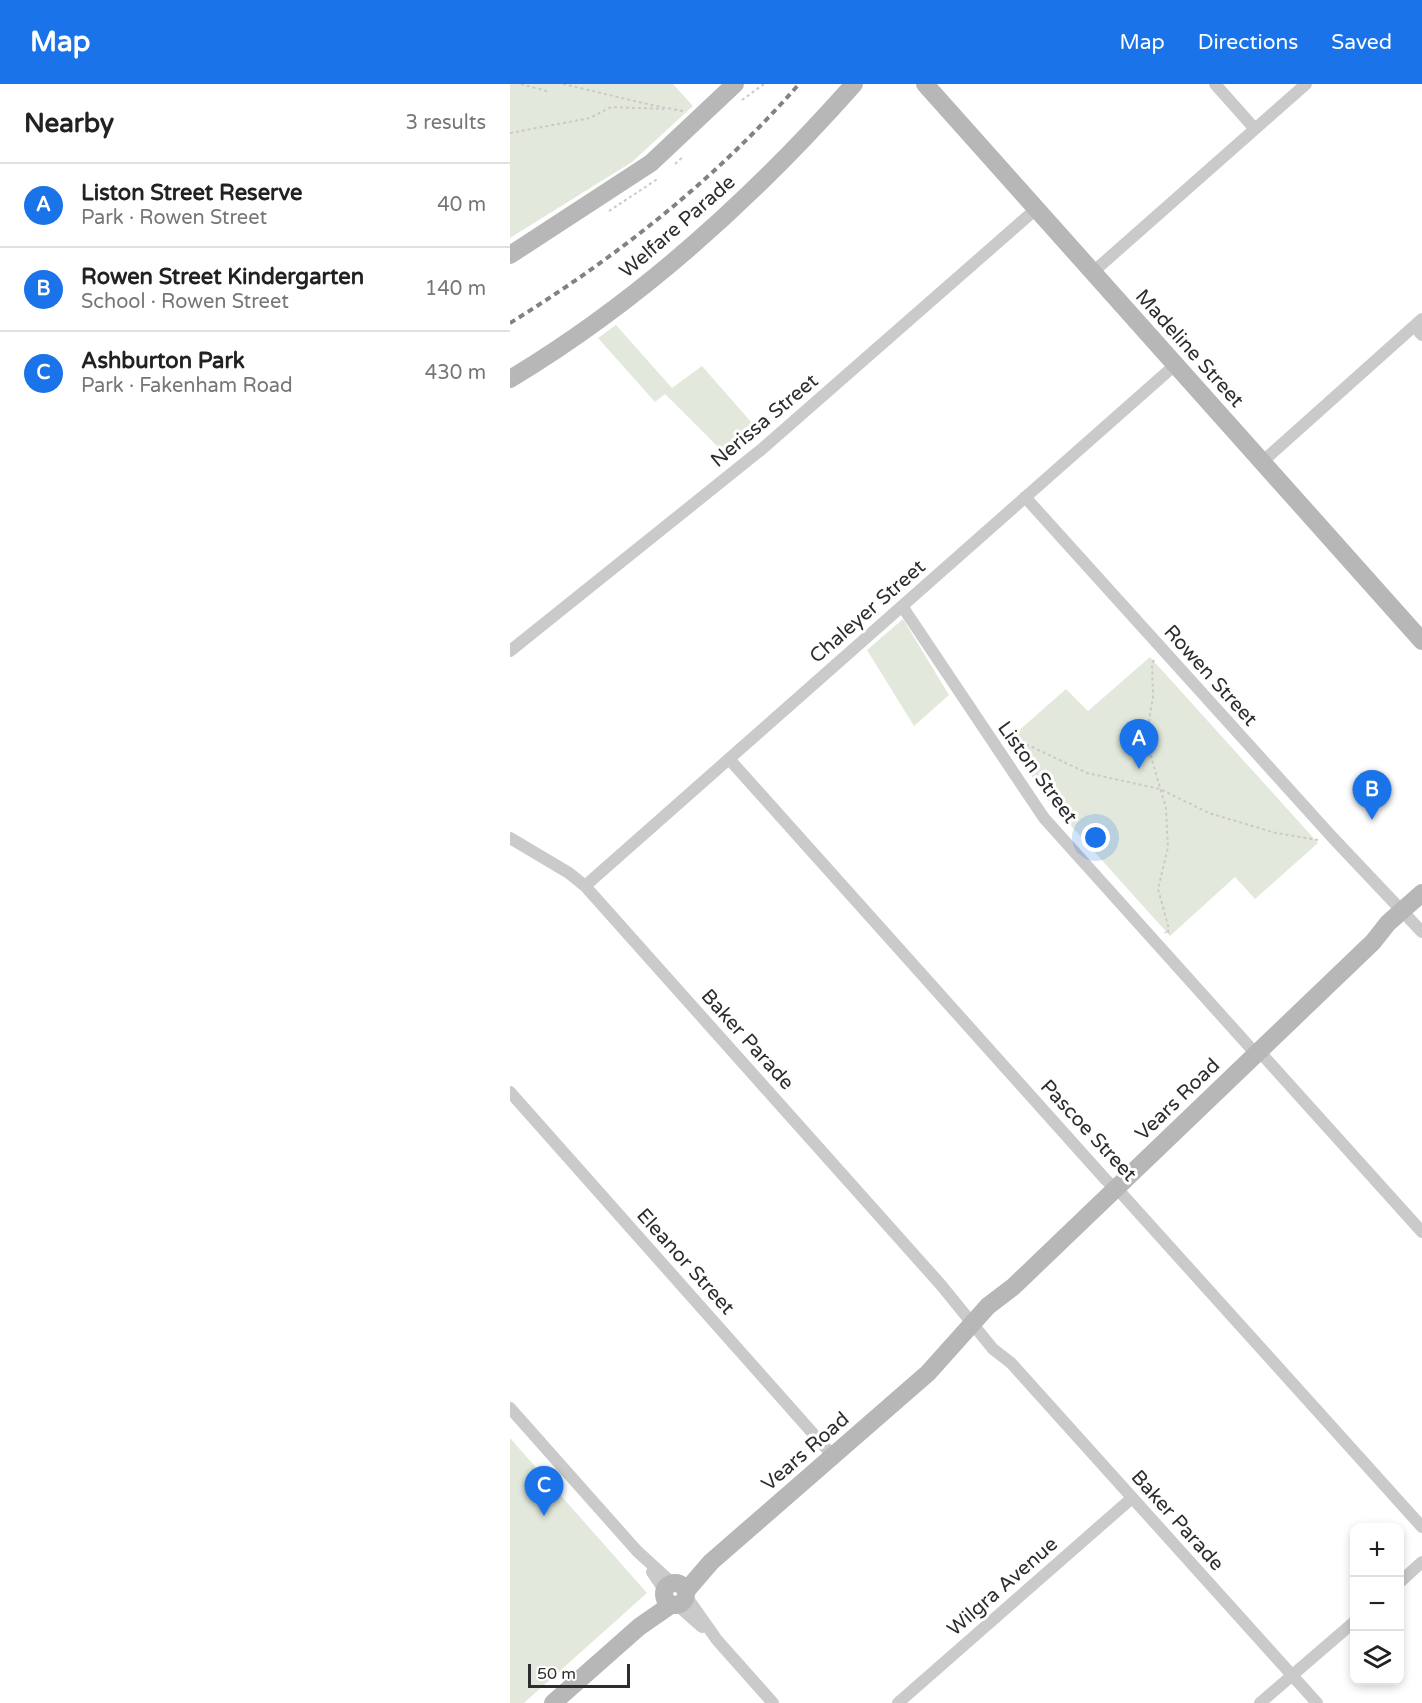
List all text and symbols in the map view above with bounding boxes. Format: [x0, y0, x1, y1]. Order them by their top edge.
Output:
text: Map [30, 25, 90, 59]
text: Map [1119, 30, 1165, 55]
text: Directions [1198, 30, 1298, 55]
text: Saved [1331, 30, 1392, 55]
text: Nearby [24, 108, 114, 139]
text: 3 results [406, 111, 486, 135]
street label: Welfare Parade [615, 170, 740, 283]
text: Liston Street Reserve [81, 180, 302, 206]
text: A [36, 193, 51, 217]
text: 40 m [437, 193, 486, 217]
text: Park · Rowen Street [81, 206, 267, 230]
text: Rowen Street Kindergarten [81, 264, 364, 290]
text: B [37, 277, 50, 301]
text: 140 m [425, 277, 486, 301]
street label: Madeline Street [1130, 285, 1249, 413]
text: School · Rowen Street [81, 290, 289, 314]
text: Ashburton Park [81, 348, 245, 374]
text: C [37, 361, 50, 385]
text: 430 m [425, 361, 486, 385]
street label: Nerissa Street [706, 369, 823, 473]
text: Park · Fakenham Road [81, 374, 293, 398]
street label: Chaleyer Street [805, 555, 931, 669]
street label: Rowen Street [1159, 620, 1262, 731]
street label: Liston Street [992, 717, 1082, 829]
pin: A [1120, 720, 1158, 769]
pin: B [1352, 770, 1392, 820]
your location [1081, 823, 1110, 852]
street label: Baker Parade [696, 984, 799, 1095]
street label: Vears Road [1130, 1054, 1225, 1146]
street label: Pascoe Street [1035, 1075, 1142, 1187]
street label: Eleanor Street [631, 1204, 739, 1320]
street label: Vears Road [757, 1407, 854, 1496]
street label: Baker Parade [1126, 1465, 1229, 1576]
pin: C [525, 1466, 564, 1516]
map controls [1350, 1523, 1404, 1685]
button: + [1350, 1523, 1404, 1577]
street label: Wilgra Avenue [943, 1532, 1063, 1641]
button: − [1350, 1577, 1404, 1631]
button: layers [1350, 1631, 1404, 1685]
scale bar [528, 1661, 630, 1688]
text: 50 m [537, 1664, 576, 1684]

